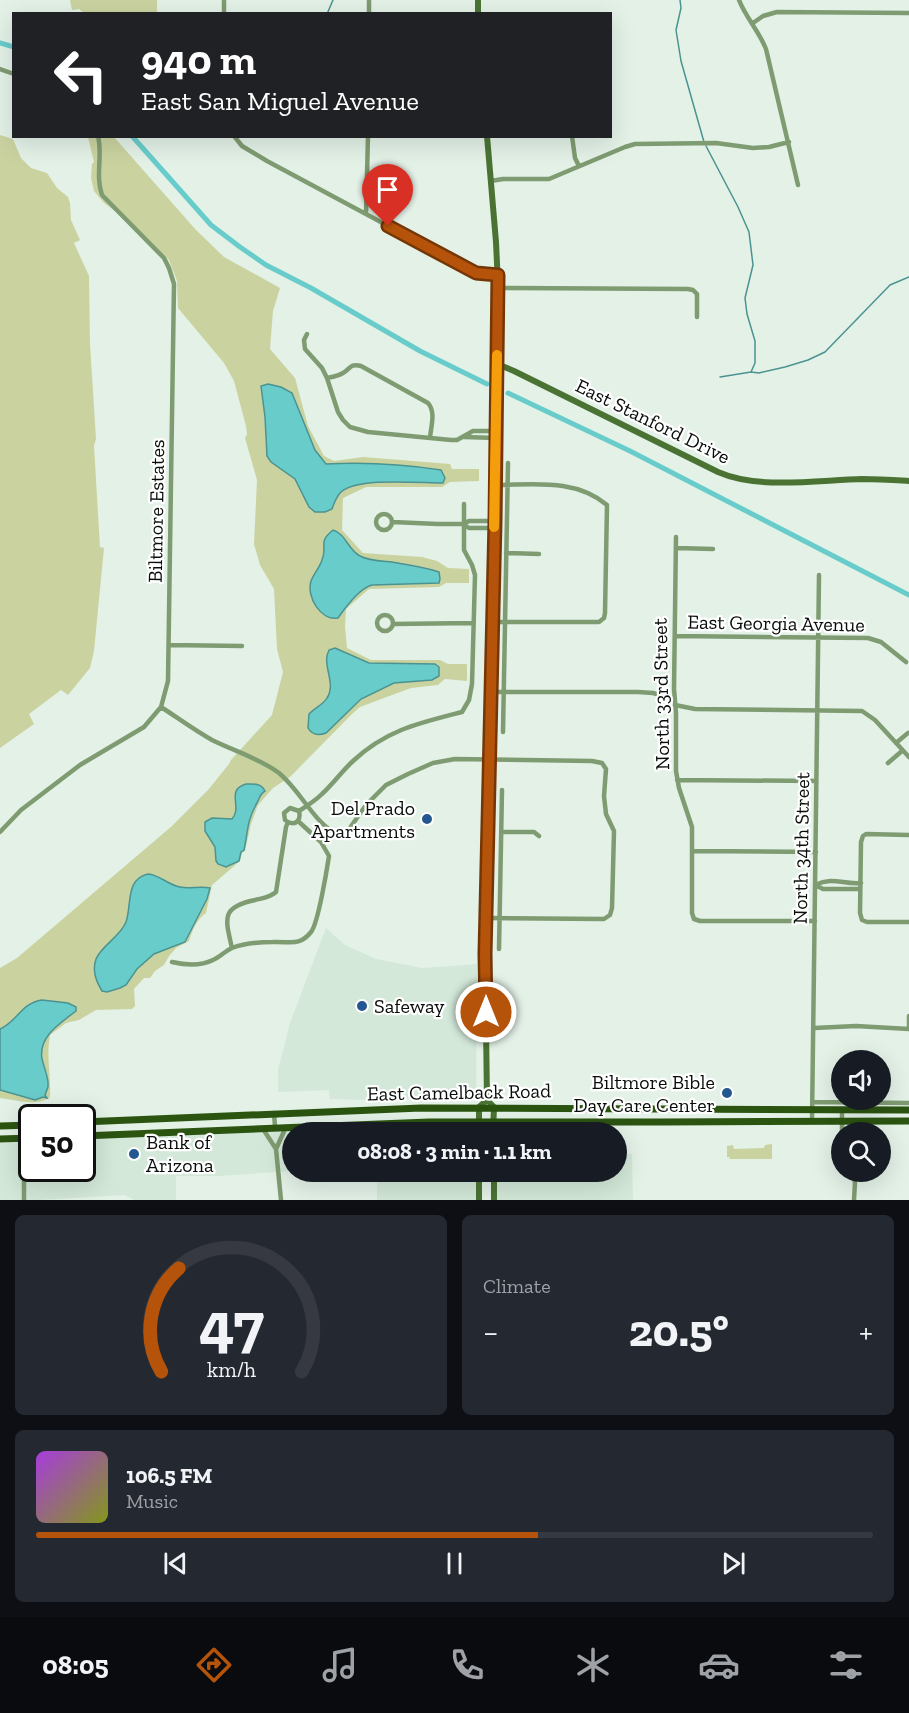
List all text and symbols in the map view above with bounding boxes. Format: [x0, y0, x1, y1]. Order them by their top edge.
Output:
text: 940 m [141, 34, 256, 85]
icon: left [42, 36, 120, 114]
text: East San Miguel Avenue [141, 85, 419, 117]
pin [362, 164, 413, 226]
icon: arrive [371, 173, 404, 206]
street label: East Stanford Drive [572, 373, 734, 469]
street label: Biltmore Estates [143, 439, 169, 583]
street label: East Georgia Avenue [687, 609, 865, 637]
street label: North 33rd Street [648, 617, 674, 770]
street label: North 34th Street [788, 771, 814, 924]
place label: Del Prado Apartments [311, 796, 415, 843]
marker: Del Prado Apartments [420, 812, 434, 826]
position arrow [454, 980, 518, 1044]
place label: Safeway [374, 994, 445, 1018]
marker: Safeway [355, 999, 369, 1013]
map controls [831, 1050, 891, 1182]
button: sound [831, 1050, 891, 1110]
place label: Biltmore Bible Day Care Center [574, 1070, 715, 1117]
street label: East Camelback Road [367, 1078, 551, 1106]
marker: Biltmore Bible Day Care Center [720, 1086, 734, 1100]
speed limit sign: 50 [18, 1104, 96, 1182]
button: search [831, 1122, 891, 1182]
place label: Bank of Arizona [146, 1130, 214, 1177]
text: 08:08 · 3 min · 1.1 km [357, 1138, 552, 1165]
marker: Bank of Arizona [127, 1147, 141, 1161]
text: Climate [483, 1274, 551, 1298]
text: 47 [198, 1287, 264, 1362]
text: 20.5° [629, 1304, 729, 1358]
text: − [483, 1312, 498, 1351]
text: + [859, 1312, 873, 1351]
text: km/h [207, 1357, 255, 1382]
text: 106.5 FM [126, 1462, 212, 1489]
text: Music [126, 1489, 178, 1513]
icon: previous [159, 1547, 192, 1580]
icon: pause [438, 1547, 471, 1580]
icon: next [717, 1547, 750, 1580]
icon: directions [193, 1644, 235, 1686]
icon: music [319, 1644, 361, 1686]
icon: phone [446, 1644, 488, 1686]
icon: climate [572, 1644, 614, 1686]
icon: car [698, 1644, 740, 1686]
icon: filters [825, 1644, 867, 1686]
text: 08:05 [42, 1649, 109, 1681]

